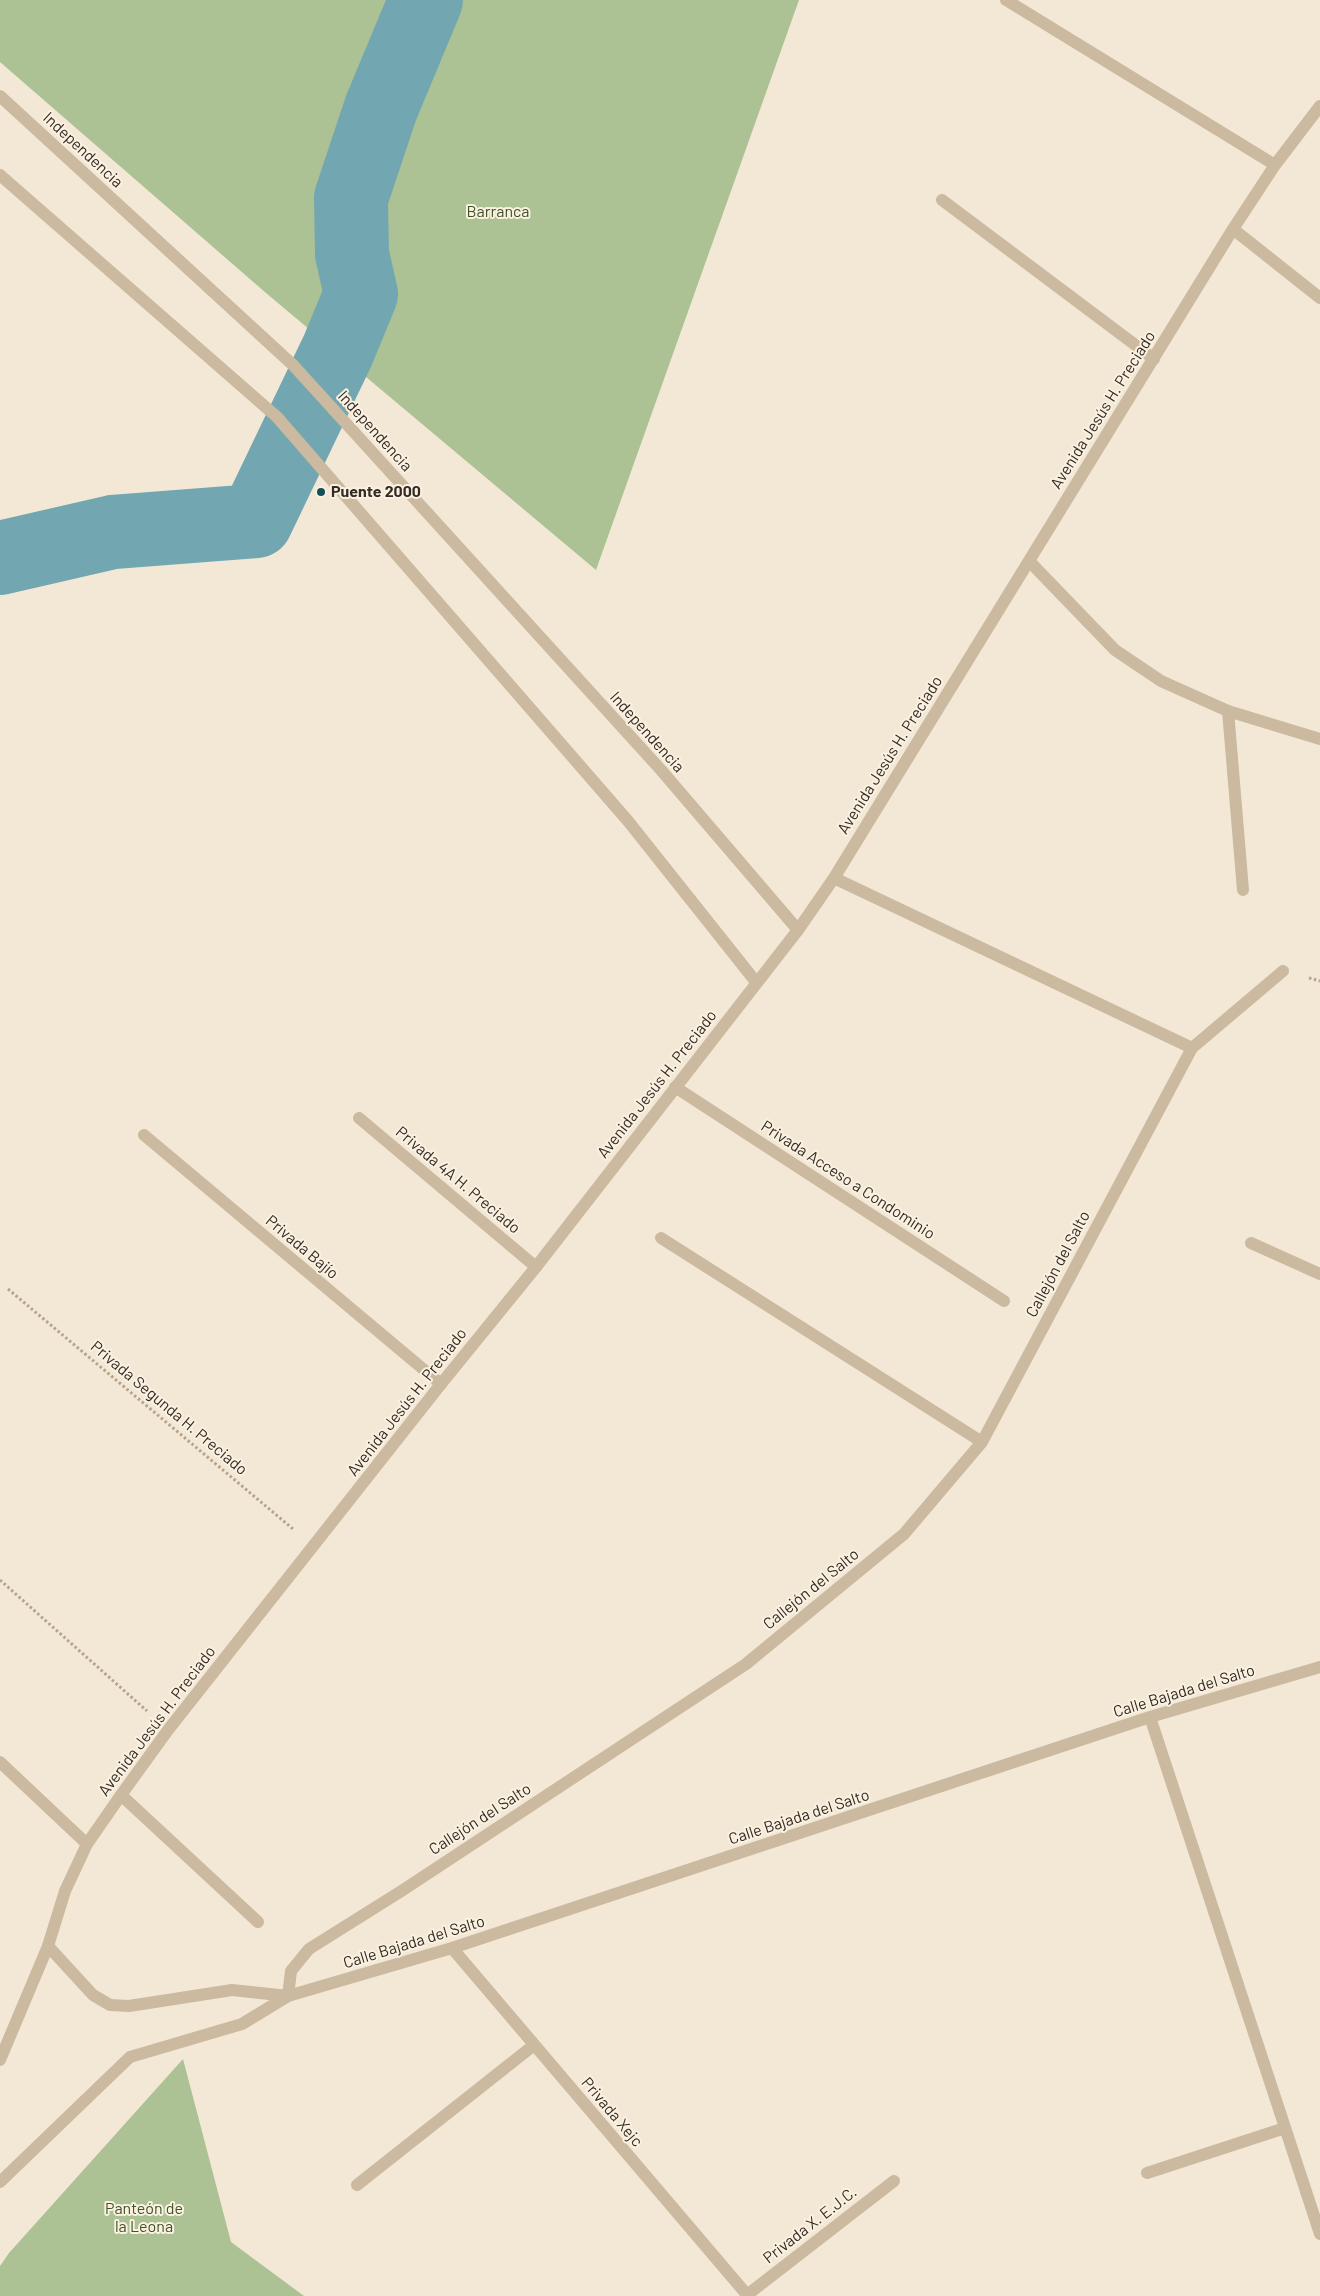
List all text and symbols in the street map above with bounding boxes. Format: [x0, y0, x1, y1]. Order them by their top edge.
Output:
street label: Independencia [39, 108, 127, 192]
park label: Barranca [467, 202, 529, 222]
street label: Avenida Jesús H. Preciado [1046, 327, 1160, 493]
street label: Independencia [334, 387, 416, 475]
place label: Puente 2000 [331, 482, 421, 502]
marker: Puente 2000 [315, 486, 327, 498]
street label: Avenida Jesús H. Preciado [833, 672, 947, 838]
street label: Independencia [606, 688, 688, 776]
street label: Avenida Jesús H. Preciado [593, 1006, 721, 1162]
street label: Privada Acceso a Condominio [757, 1116, 939, 1244]
street label: Privada 4A H. Preciado [392, 1122, 524, 1238]
street label: Callejón del Salto [1022, 1208, 1094, 1320]
street label: Privada Bajío [262, 1211, 342, 1283]
street label: Avenida Jesús H. Preciado [343, 1324, 471, 1480]
street label: Privada Segunda H. Preciado [87, 1337, 251, 1479]
street label: Callejón del Salto [759, 1545, 863, 1633]
street label: Avenida Jesús H. Preciado [94, 1642, 220, 1800]
street label: Calle Bajada del Salto [1111, 1660, 1257, 1722]
street label: Callejón del Salto [425, 1779, 535, 1859]
street label: Calle Bajada del Salto [726, 1785, 872, 1849]
street label: Calle Bajada del Salto [341, 1911, 487, 1973]
street label: Privada Xejc [577, 2073, 647, 2151]
street label: Privada X. E.J.C. [759, 2182, 861, 2268]
park label: Panteón de la Leona [105, 2199, 183, 2237]

